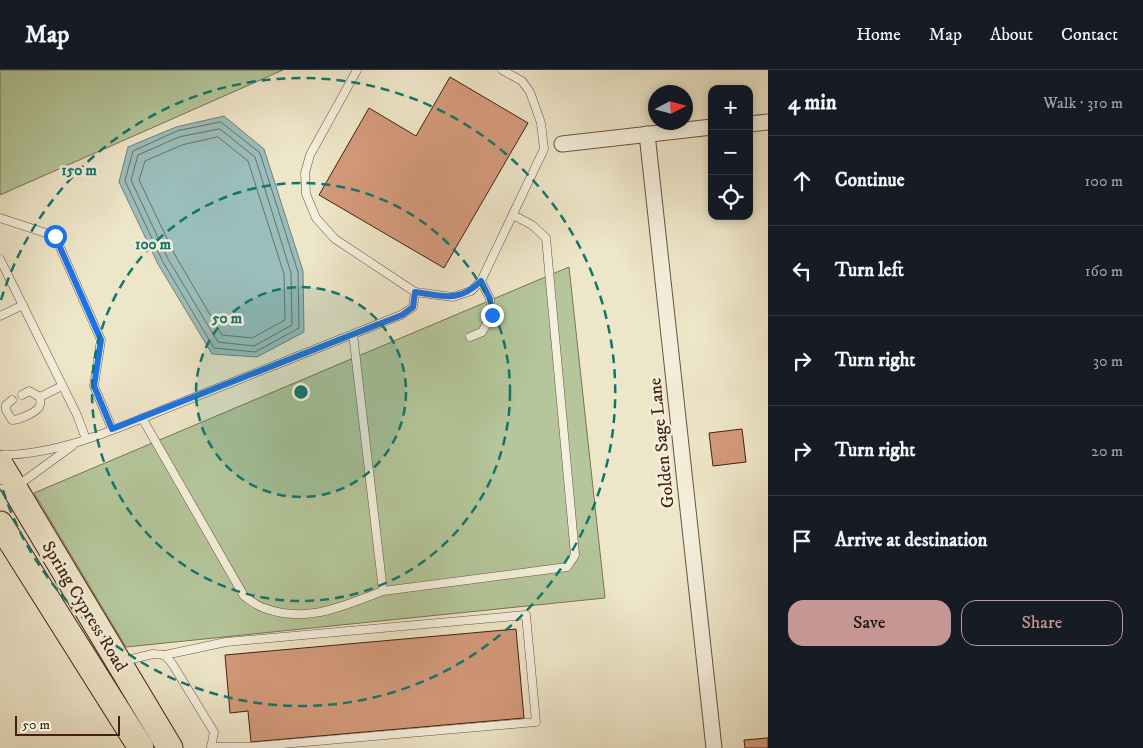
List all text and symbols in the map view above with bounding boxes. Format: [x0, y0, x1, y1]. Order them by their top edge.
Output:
text: Map [25, 20, 69, 50]
text: Home [856, 24, 901, 46]
text: Map [929, 24, 962, 46]
text: About [990, 24, 1033, 46]
text: Contact [1061, 24, 1118, 46]
north arrow [648, 85, 693, 130]
map controls [708, 85, 753, 220]
button: + [708, 85, 753, 130]
text: 4 min [788, 90, 837, 116]
text: Walk · 310 m [1043, 93, 1123, 113]
button: − [708, 130, 753, 175]
text: 150 m [61, 161, 97, 180]
icon: ahead [788, 167, 816, 195]
text: Continue [835, 169, 905, 192]
text: 100 m [1085, 171, 1123, 191]
button: locate [708, 175, 753, 220]
route start [44, 225, 67, 248]
text: 100 m [135, 235, 172, 254]
icon: left [788, 257, 816, 285]
text: Turn left [835, 259, 904, 282]
text: 160 m [1085, 261, 1123, 281]
route end [481, 304, 504, 327]
text: 50 m [211, 309, 243, 328]
icon: right [788, 347, 816, 375]
text: Turn right [835, 349, 915, 372]
text: 30 m [1093, 351, 1123, 371]
street label: Golden Sage Lane [644, 377, 680, 509]
centre of rings [292, 383, 310, 401]
icon: right [788, 437, 816, 465]
text: Turn right [835, 439, 915, 462]
text: 20 m [1091, 441, 1123, 461]
icon: arrive [788, 527, 816, 555]
text: Arrive at destination [835, 529, 987, 552]
street label: Spring Cypress Road [36, 537, 132, 676]
button: Save [788, 600, 951, 646]
button: Share [961, 600, 1123, 646]
scale bar [15, 713, 120, 736]
text: 50 m [22, 716, 50, 734]

